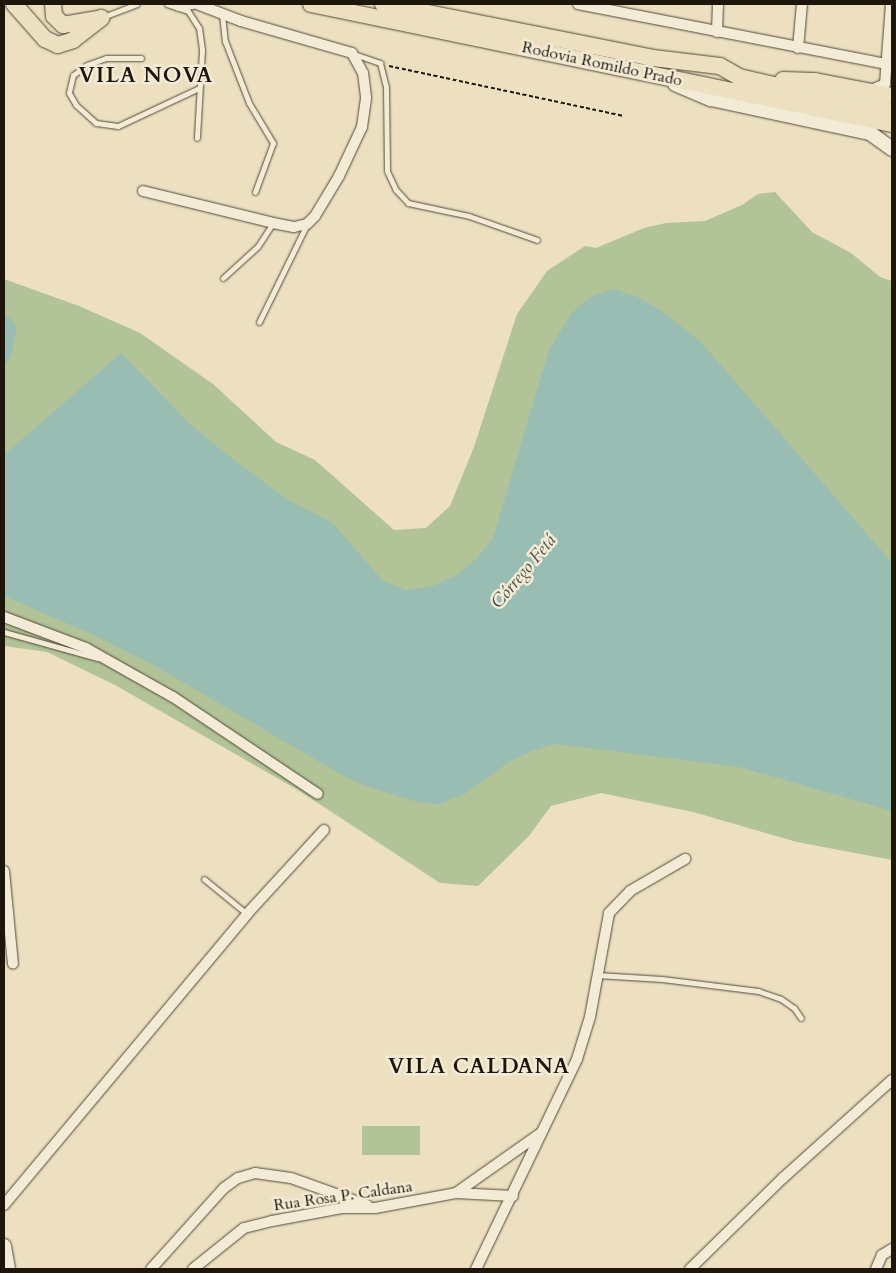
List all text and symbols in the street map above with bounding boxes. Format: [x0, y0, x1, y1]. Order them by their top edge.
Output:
street label: Rodovia Romildo Prado [520, 38, 684, 90]
district label: VILA NOVA [77, 63, 215, 89]
water label: Córrego Fetá [487, 531, 561, 613]
district label: VILA CALDANA [387, 1054, 571, 1080]
street label: Rua Rosa P. Caldana [272, 1177, 414, 1215]

